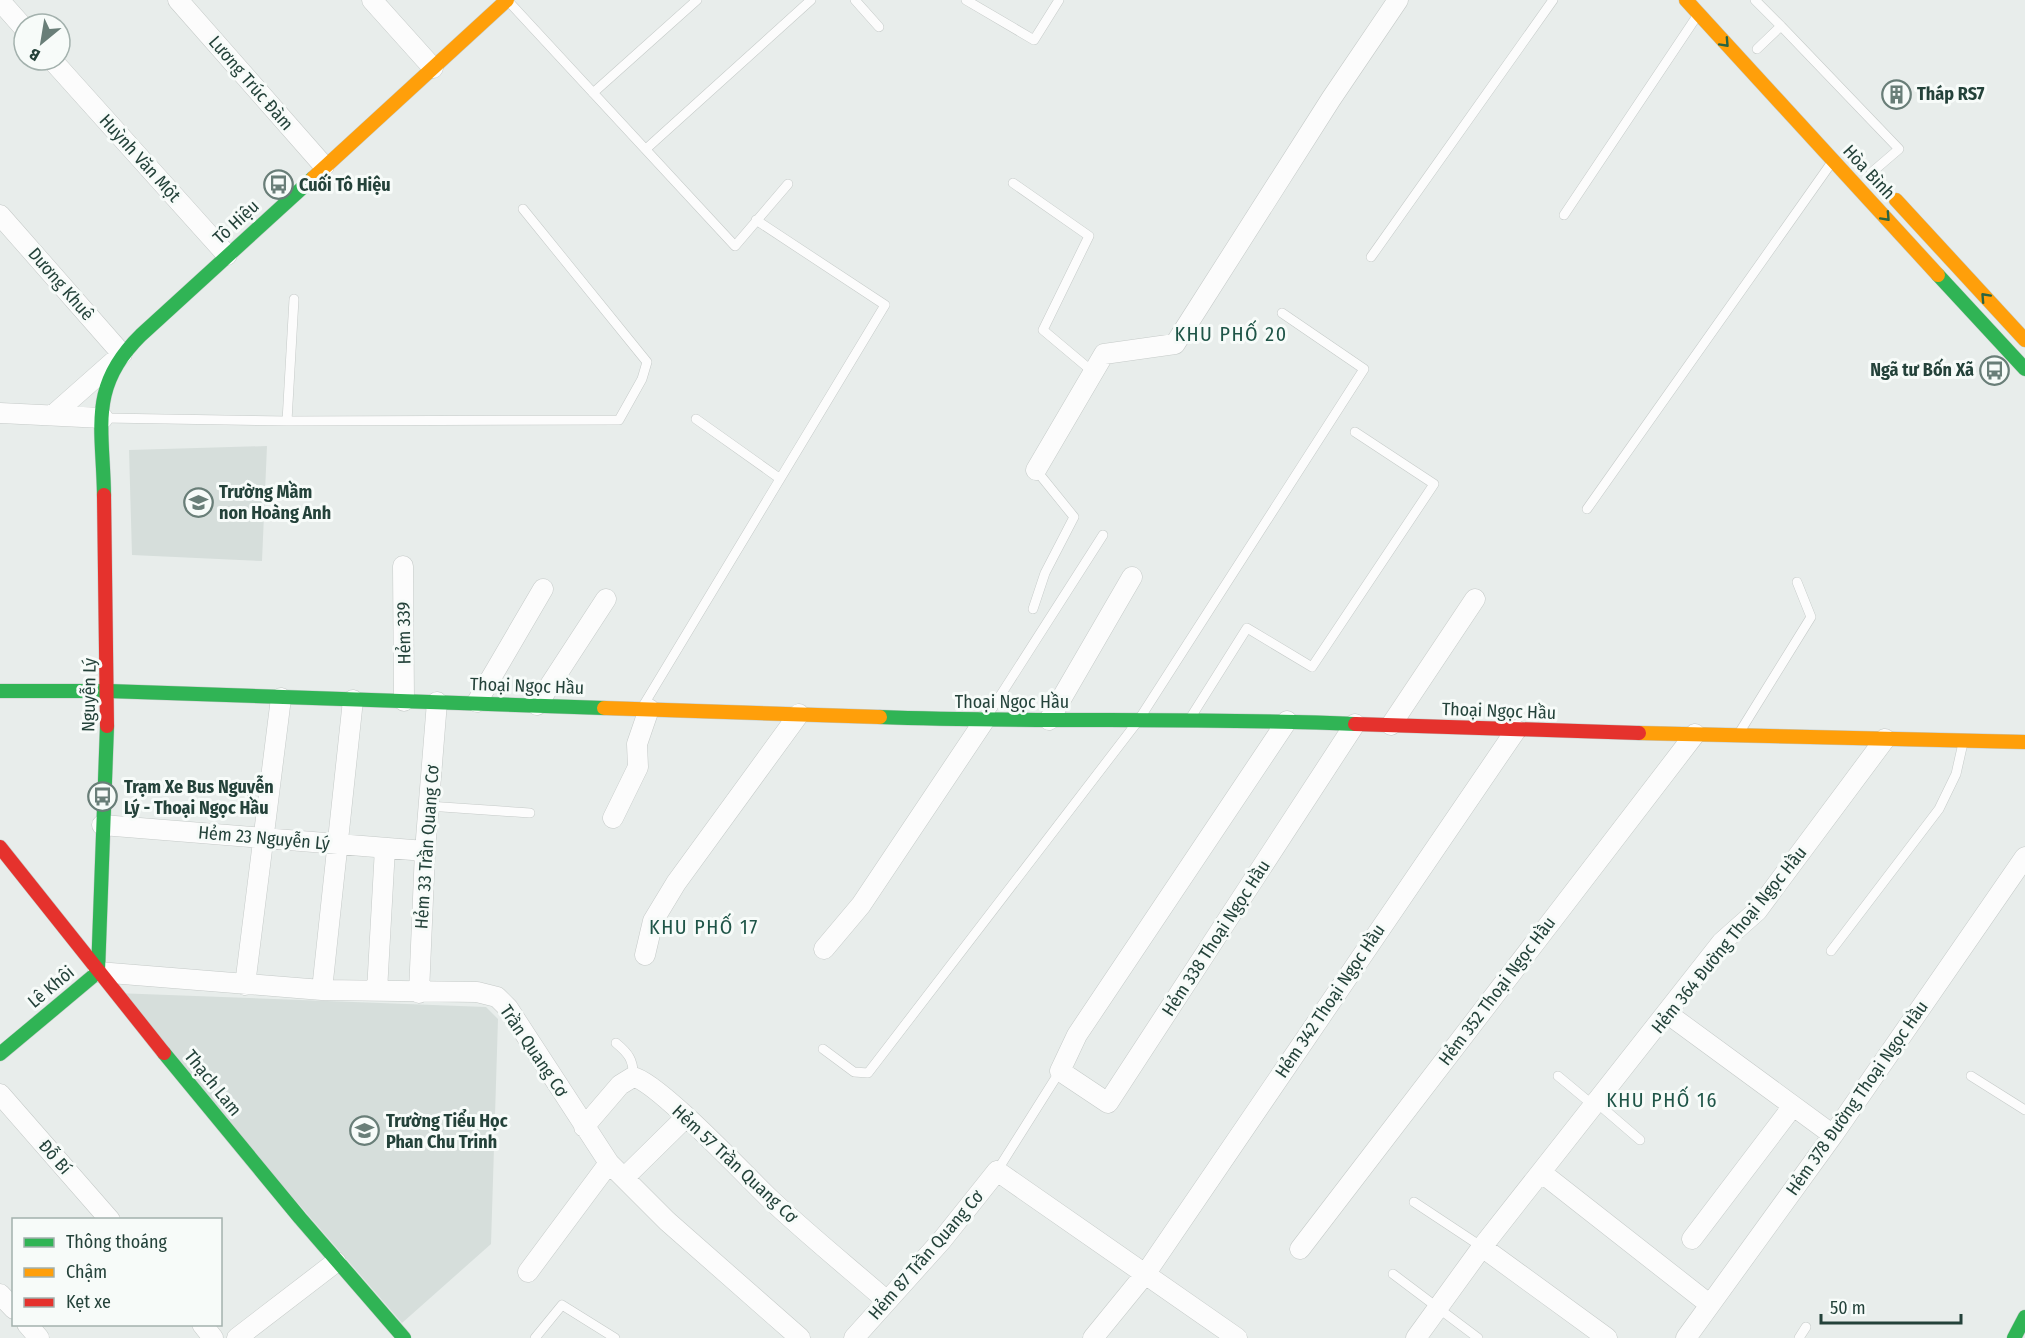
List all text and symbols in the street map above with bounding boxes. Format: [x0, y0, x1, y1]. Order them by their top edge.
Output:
north arrow [12, 12, 72, 72]
street label: Lương Trúc Đàm [204, 31, 298, 135]
one-way arrow [1718, 36, 1729, 47]
text: B [26, 44, 43, 65]
building icon: Tháp RS7 [1880, 78, 1912, 110]
place label: Tháp RS7 [1917, 83, 1985, 105]
street label: Huỳnh Văn Một [95, 110, 185, 207]
street label: Hòa Bình [1838, 140, 1900, 204]
bus stop icon: Cuối Tô Hiệu [262, 169, 294, 201]
place label: Cuối Tô Hiệu [299, 173, 391, 196]
street label: Tô Hiệu [208, 195, 264, 249]
one-way arrow [1879, 210, 1890, 221]
street label: Dương Khuê [23, 243, 99, 325]
one-way arrow [1981, 293, 1992, 304]
district label: KHU PHỐ 20 [1174, 320, 1288, 346]
bus stop icon: Ngã tư Bốn Xã [1979, 354, 2011, 386]
place label: Ngã tư Bốn Xã [1870, 358, 1974, 381]
place label: Trường Mầm non Hoàng Anh [219, 480, 331, 524]
school or university icon: Trường Mầm non Hoàng Anh [182, 486, 214, 518]
street label: Hẻm 339 [392, 601, 416, 665]
street label: Nguyễn Lý [77, 658, 101, 732]
street label: Thoại Ngọc Hầu [469, 673, 585, 699]
street label: Thoại Ngọc Hầu [955, 691, 1069, 713]
street label: Thoại Ngọc Hầu [1441, 698, 1557, 724]
street label: Hẻm 33 Trần Quang Cơ [410, 764, 444, 930]
place label: Trạm Xe Bus Nguyễn Lý - Thoại Ngọc Hầu [124, 775, 274, 819]
bus stop icon: Trạm Xe Bus Nguyễn Lý - Thoại Ngọc Hầu [87, 781, 119, 813]
street label: Hẻm 23 Nguyễn Lý [197, 821, 331, 855]
street label: Hẻm 364 Đường Thoại Ngọc Hầu [1647, 842, 1811, 1038]
street label: Hẻm 338 Thoại Ngọc Hầu [1157, 856, 1275, 1020]
street label: Hẻm 352 Thoại Ngọc Hầu [1434, 912, 1560, 1070]
district label: KHU PHỐ 17 [649, 913, 759, 939]
street label: Hẻm 342 Thoại Ngọc Hầu [1270, 920, 1390, 1082]
street label: Lê Khôi [23, 961, 79, 1013]
street label: Hẻm 378 Đường Thoại Ngọc Hầu [1781, 996, 1933, 1200]
street label: Trần Quang Cơ [495, 1001, 573, 1101]
street label: Thạch Lam [180, 1046, 246, 1120]
district label: KHU PHỐ 16 [1606, 1086, 1718, 1112]
street label: Hẻm 57 Trần Quang Cơ [668, 1100, 802, 1228]
place label: Trường Tiểu Học Phan Chu Trinh [386, 1108, 508, 1153]
school or university icon: Trường Tiểu Học Phan Chu Trinh [349, 1115, 381, 1147]
street label: Đỗ Bí [34, 1135, 76, 1179]
street label: Hẻm 87 Trần Quang Cơ [864, 1186, 988, 1324]
legend [12, 1218, 222, 1326]
text: Thông thoáng [66, 1231, 167, 1253]
text: Chậm [66, 1261, 107, 1283]
scale bar [1821, 1287, 1960, 1325]
text: Kẹt xe [66, 1291, 111, 1313]
text: 50 m [1830, 1297, 1866, 1319]

